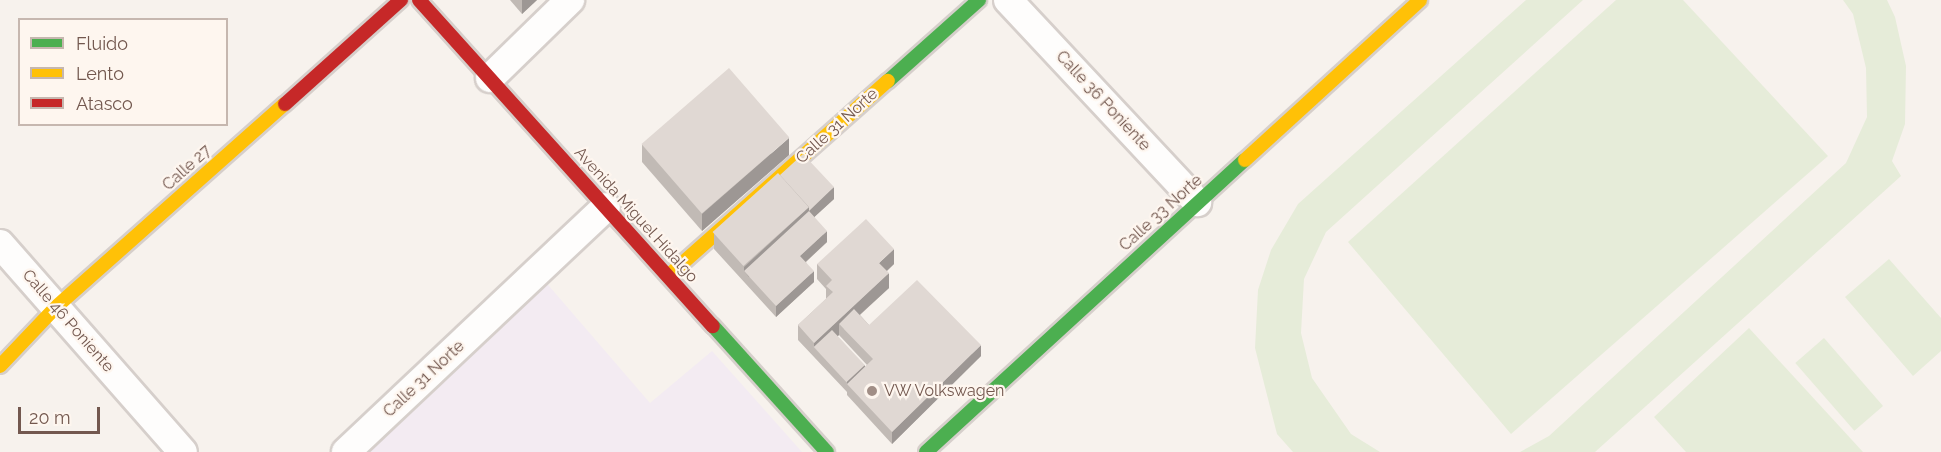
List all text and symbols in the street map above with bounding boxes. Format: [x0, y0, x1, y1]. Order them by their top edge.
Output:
legend [18, 18, 228, 126]
text: Fluido [76, 33, 128, 54]
street label: Calle 36 Poniente [1052, 47, 1154, 155]
text: Lento [76, 63, 124, 84]
street label: Calle 31 Norte [792, 84, 882, 168]
text: Atasco [76, 93, 133, 114]
street label: Calle 27 [159, 141, 215, 195]
street label: Avenida Miguel Hidalgo [570, 143, 702, 287]
street label: Calle 33 Norte [1116, 171, 1206, 255]
street label: Calle 46 Poniente [18, 266, 118, 376]
street label: Calle 31 Norte [380, 337, 468, 421]
place label: VW Volkswagen [884, 381, 1006, 401]
marker: VW Volkswagen [865, 384, 879, 398]
scale bar [21, 395, 104, 433]
text: 20 m [29, 407, 71, 428]

